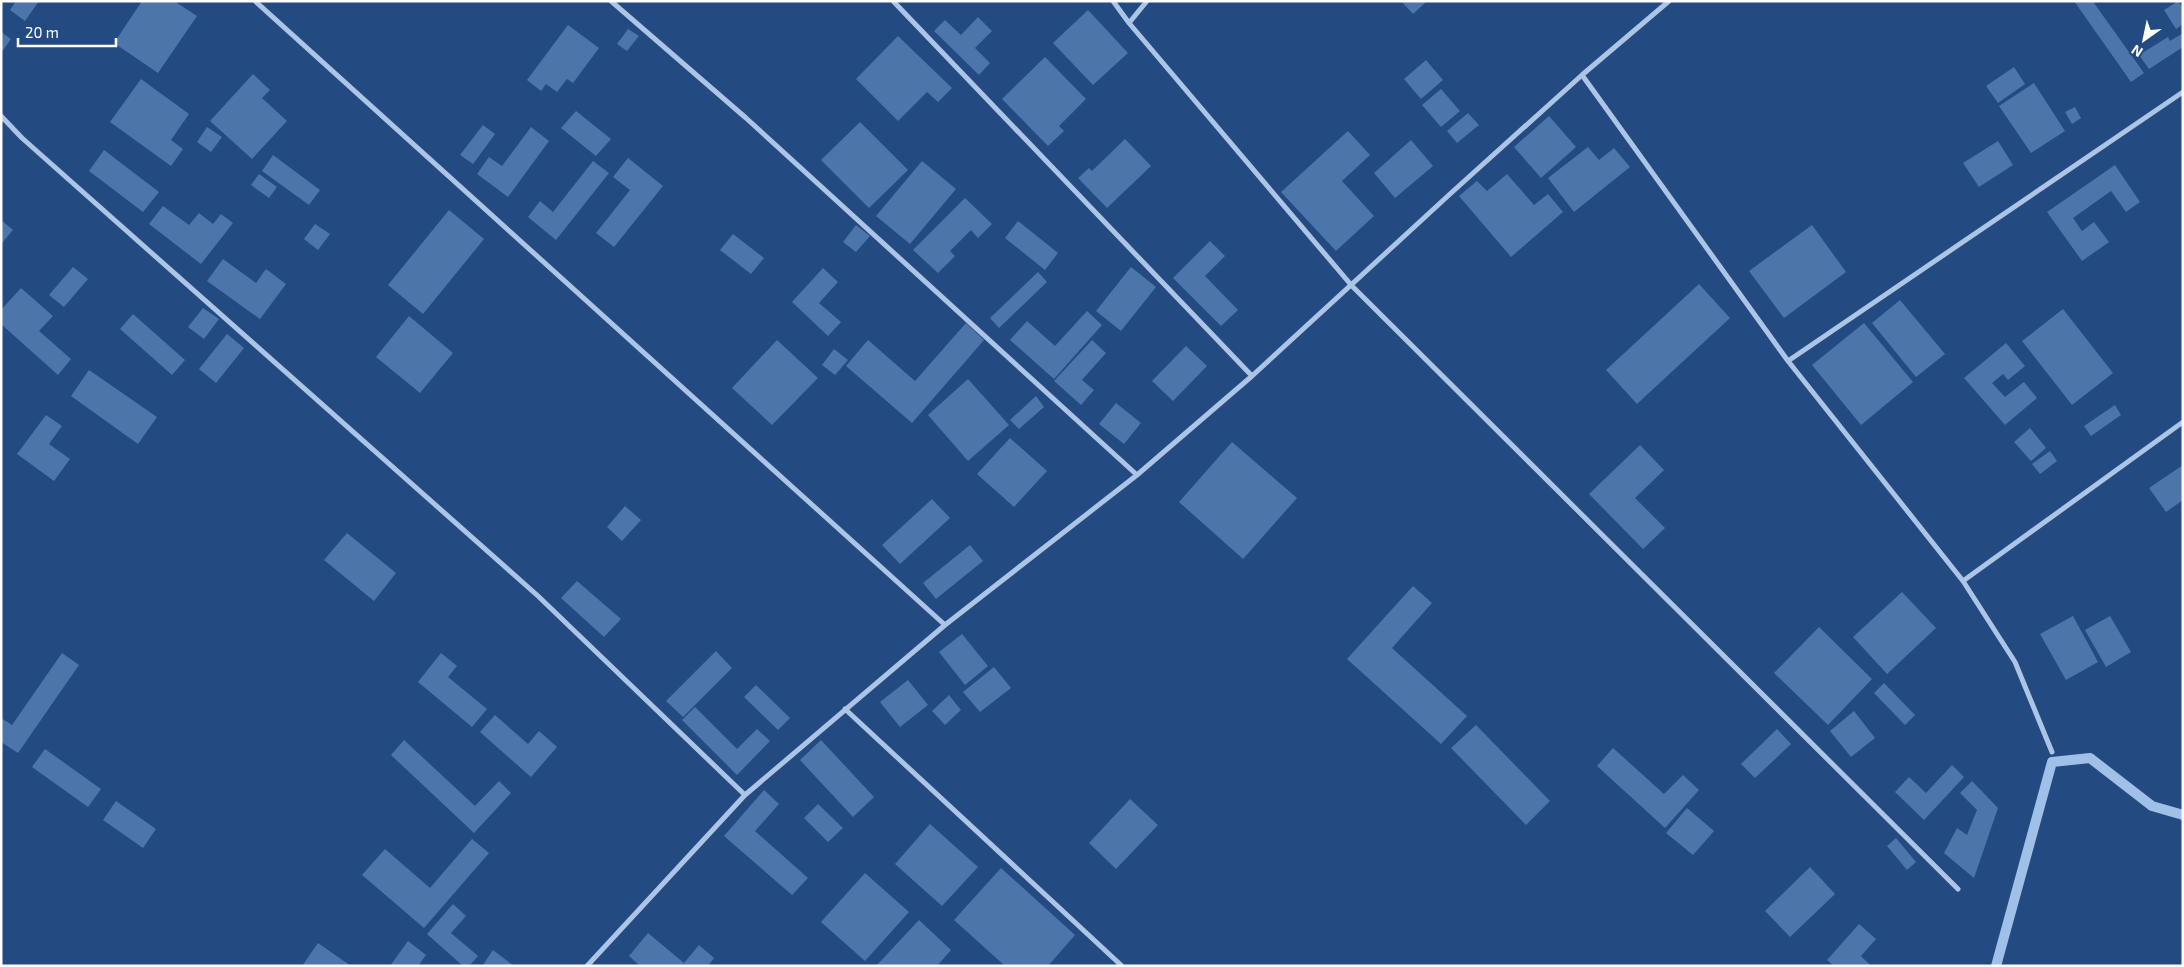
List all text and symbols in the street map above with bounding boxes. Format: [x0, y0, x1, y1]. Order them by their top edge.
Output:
scale bar [18, 15, 115, 47]
north arrow [2119, 15, 2169, 65]
text: 20 m [25, 23, 59, 41]
text: N [2128, 41, 2146, 61]

